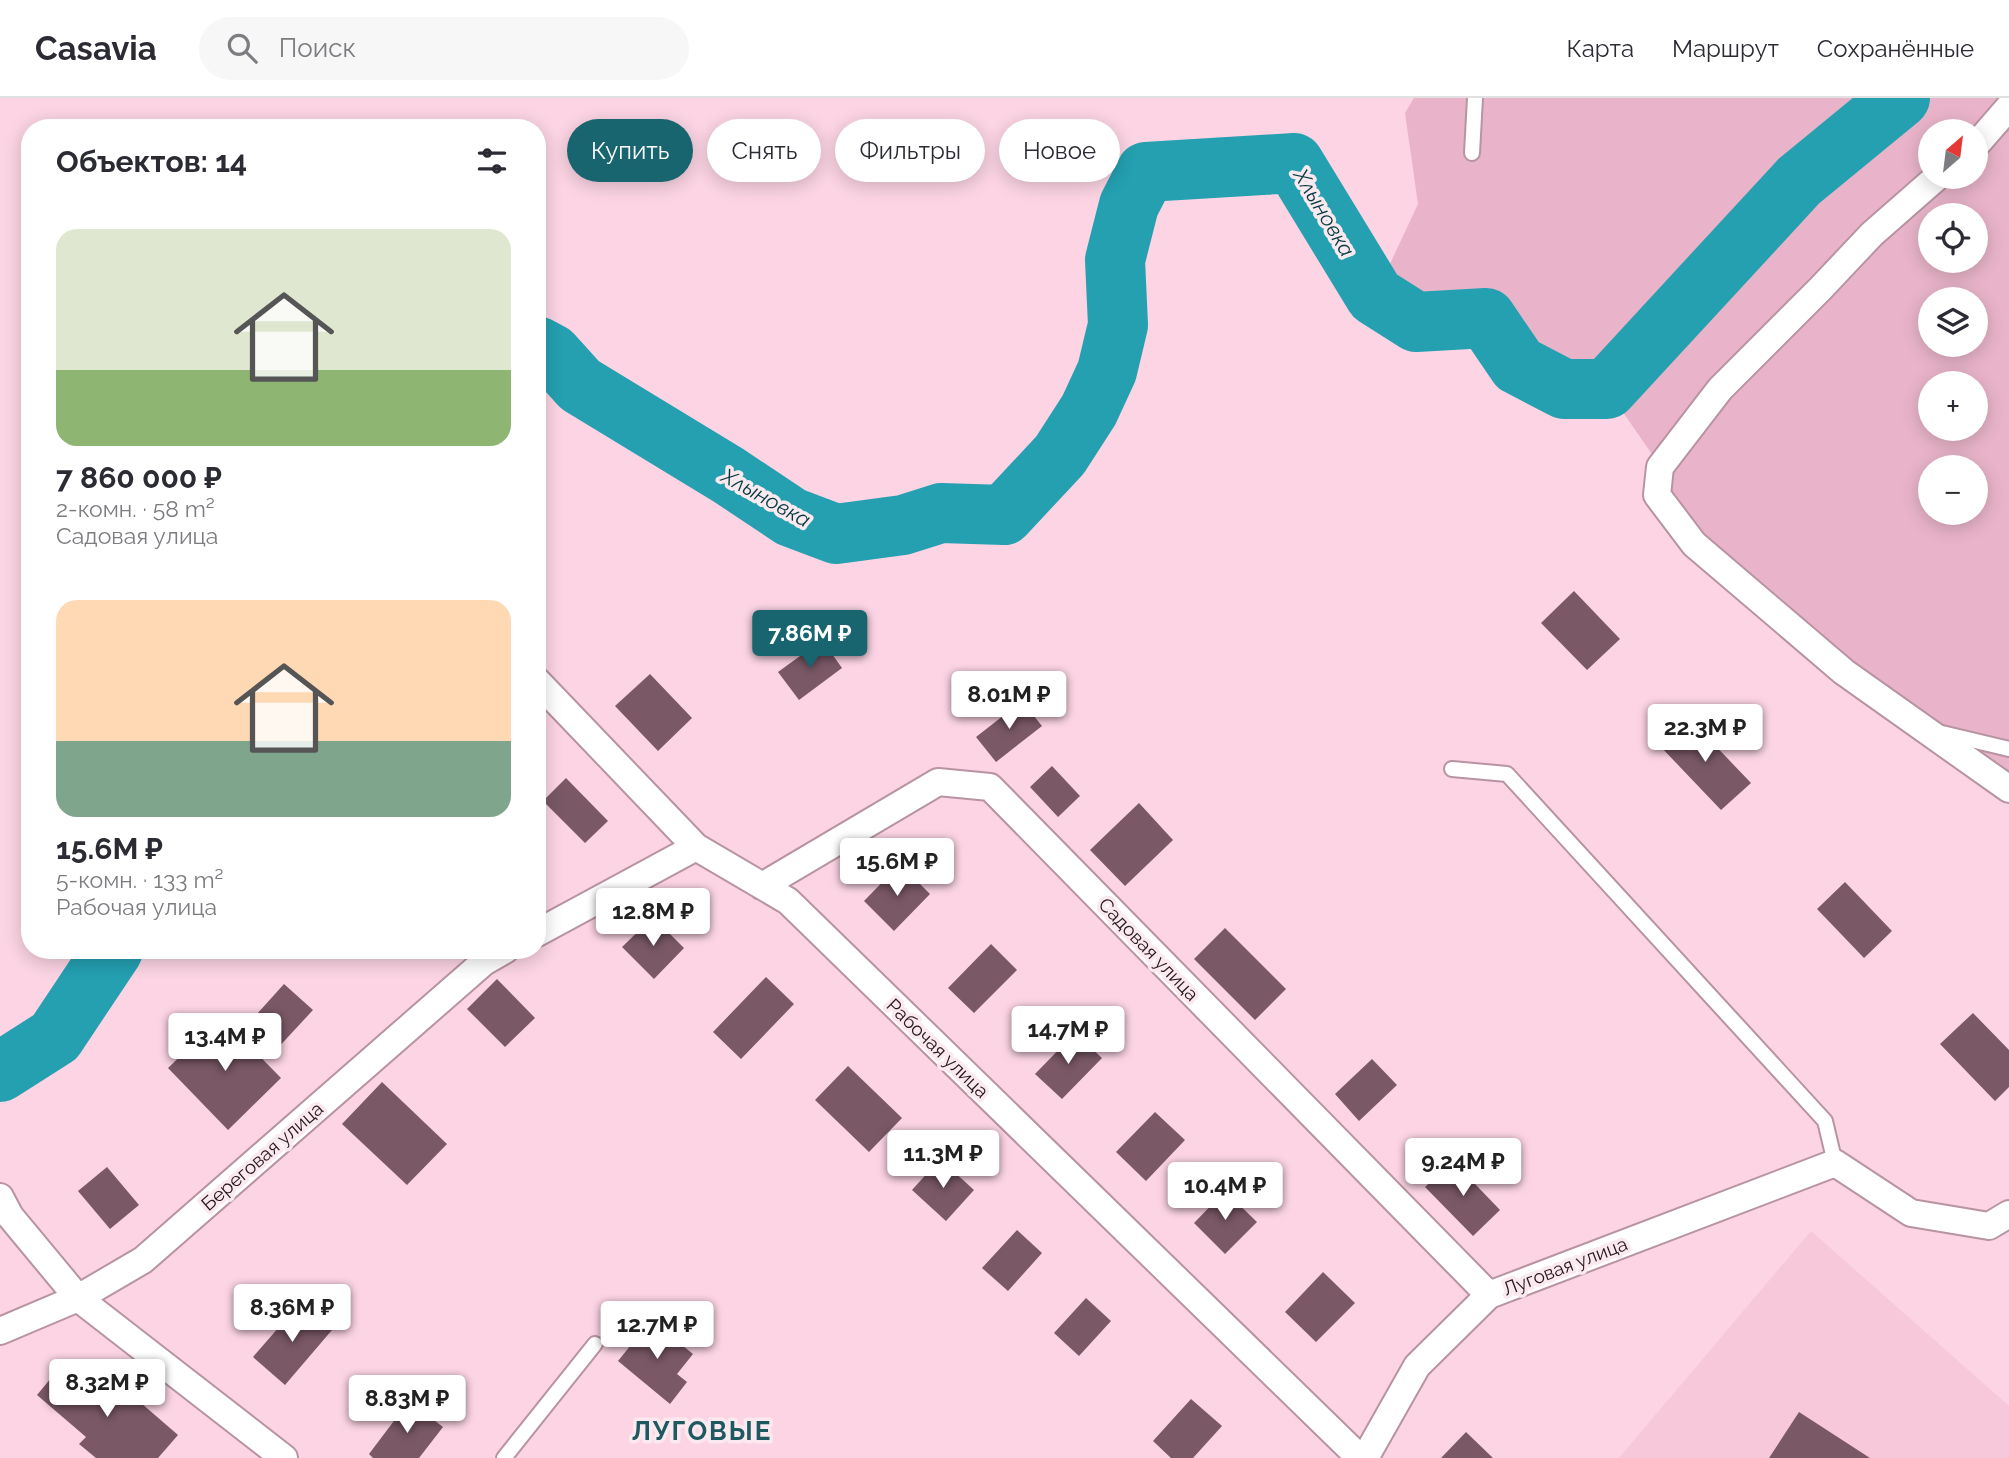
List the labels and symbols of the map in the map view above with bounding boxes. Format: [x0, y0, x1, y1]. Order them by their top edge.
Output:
north arrow [1918, 119, 1988, 189]
water label: Хлыновка [1288, 163, 1360, 261]
water label: Хлыновка [716, 462, 815, 532]
pin: 7.86M ₽ [745, 610, 875, 670]
pin: 8.01M ₽ [944, 672, 1074, 731]
pin: 22.3M ₽ [1640, 704, 1770, 764]
pin: 15.6M ₽ [832, 838, 962, 898]
pin: 12.8M ₽ [588, 888, 718, 948]
street label: Садовая улица [1094, 893, 1204, 1005]
street label: Рабочая улица [883, 994, 993, 1102]
pin: 14.7M ₽ [1003, 1006, 1133, 1066]
pin: 13.4M ₽ [160, 1014, 290, 1073]
street label: Береговая улица [197, 1097, 327, 1215]
pin: 11.3M ₽ [878, 1130, 1008, 1190]
pin: 9.24M ₽ [1398, 1138, 1528, 1198]
pin: 10.4M ₽ [1160, 1162, 1290, 1222]
street label: Луговая улица [1500, 1232, 1630, 1300]
pin: 8.36M ₽ [227, 1284, 357, 1344]
pin: 12.7M ₽ [592, 1302, 722, 1361]
pin: 8.32M ₽ [42, 1360, 172, 1419]
pin: 8.83M ₽ [342, 1376, 472, 1435]
district label: ЛУГОВЫЕ [632, 1416, 772, 1446]

